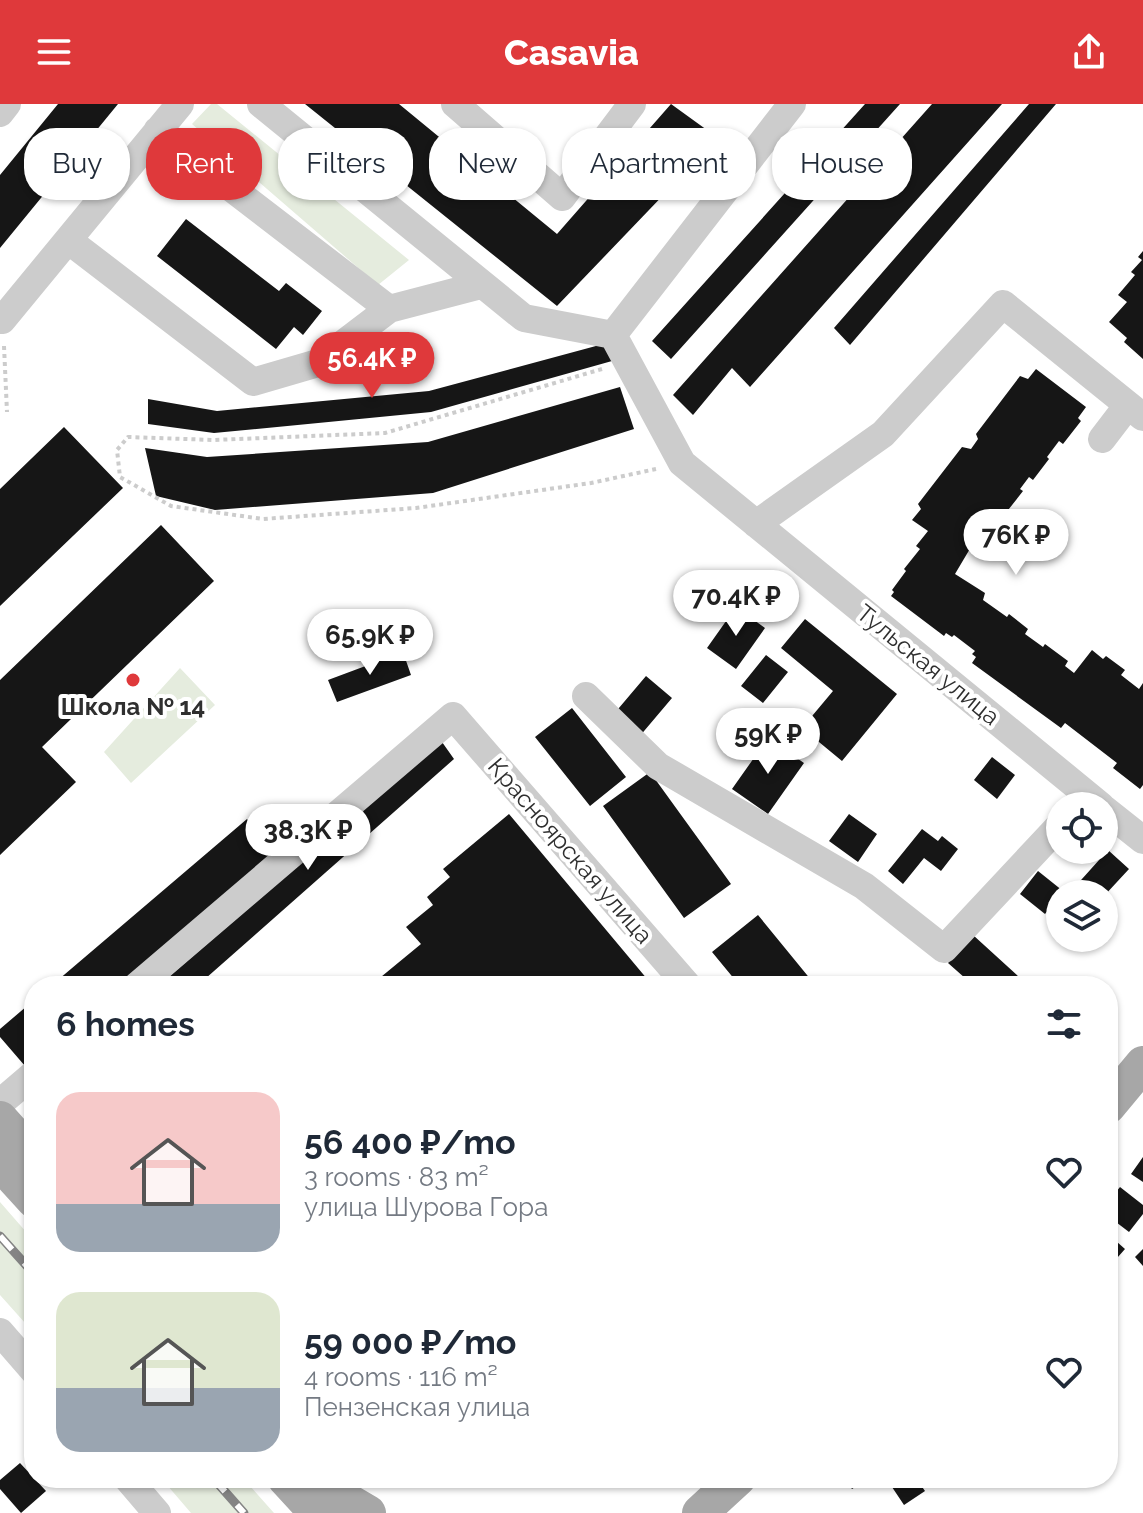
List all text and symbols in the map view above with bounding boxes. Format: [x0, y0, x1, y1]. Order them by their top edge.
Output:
icon: menu [32, 30, 76, 74]
icon: share [1067, 30, 1111, 74]
text: Casavia [504, 31, 639, 73]
chip: Buy [24, 128, 130, 200]
chip: Rent [146, 128, 262, 200]
chip: Filters [278, 128, 413, 200]
chip: New [429, 128, 546, 200]
chip: Apartment [562, 128, 756, 200]
chip: House [772, 128, 912, 200]
pin: 56.4K ₽ [298, 332, 446, 400]
text: 56.4K ₽ [327, 343, 417, 373]
pin: 76K ₽ [960, 509, 1072, 577]
text: 76K ₽ [982, 520, 1050, 550]
pin: 70.4K ₽ [662, 570, 810, 638]
text: 70.4K ₽ [691, 581, 781, 611]
street label: Тульская улица [851, 598, 1006, 731]
pin: 65.9K ₽ [296, 609, 444, 677]
text: 65.9K ₽ [325, 620, 415, 650]
marker: Школа № 14 [124, 671, 142, 689]
place label: Школа № 14 [61, 692, 205, 721]
pin: 59K ₽ [712, 708, 824, 776]
text: 59K ₽ [734, 719, 802, 749]
street label: Красноярская улица [482, 752, 659, 949]
map controls [1046, 792, 1118, 952]
button: locate [1046, 792, 1118, 864]
pin: 38.3K ₽ [234, 804, 382, 872]
text: 38.3K ₽ [264, 815, 353, 845]
button: layers [1046, 880, 1118, 952]
icon: filters [1042, 1002, 1086, 1046]
text: 6 homes [56, 1004, 195, 1044]
text: 56 400 ₽/mo [304, 1122, 516, 1162]
icon: home [120, 1124, 216, 1220]
icon: heart [1042, 1150, 1086, 1194]
text: 3 rooms · 83 m² [304, 1162, 489, 1192]
text: улица Шурова Гора [304, 1192, 548, 1222]
text: 59 000 ₽/mo [304, 1322, 516, 1362]
icon: home [120, 1324, 216, 1420]
icon: heart [1042, 1350, 1086, 1394]
text: 4 rooms · 116 m² [304, 1362, 498, 1392]
text: Пензенская улица [304, 1392, 530, 1422]

